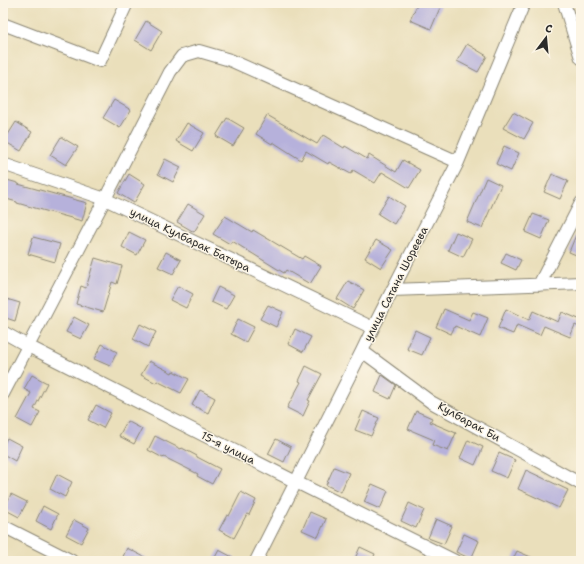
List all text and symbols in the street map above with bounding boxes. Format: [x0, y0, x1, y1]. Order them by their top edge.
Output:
north arrow [526, 18, 566, 58]
text: С [543, 21, 554, 37]
street label: улица Кулбарак Батыра [127, 204, 253, 276]
street label: улица Сатана Шореева [360, 224, 432, 344]
street label: Кулбарак Би [435, 399, 503, 445]
street label: 15-я улица [198, 428, 258, 468]

